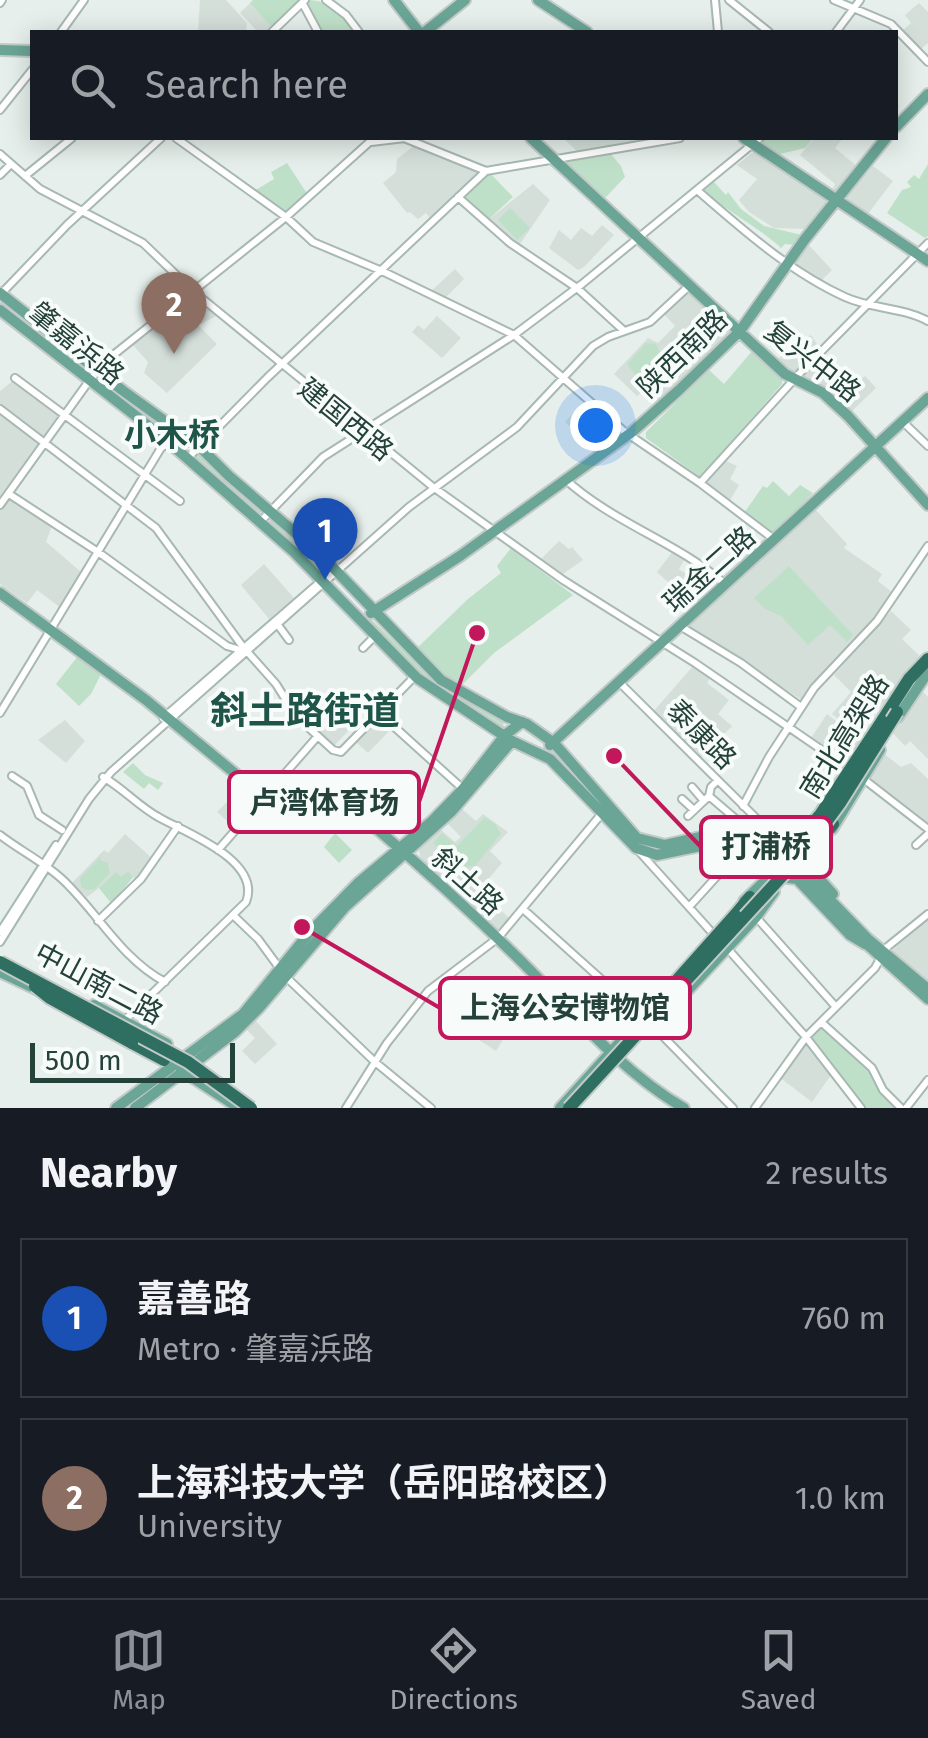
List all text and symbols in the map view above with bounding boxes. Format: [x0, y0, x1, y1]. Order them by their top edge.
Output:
search box [30, 30, 898, 140]
icon: search [65, 58, 120, 113]
text: Search here [145, 62, 348, 108]
pin: 2 [142, 272, 206, 354]
street label: 肇嘉浜路 [23, 295, 131, 391]
street label: 陕西南路 [631, 303, 734, 404]
street label: 复兴中路 [758, 314, 867, 409]
street label: 建国西路 [292, 371, 400, 467]
your location [570, 400, 621, 451]
district label: 小木桥 [124, 416, 220, 454]
pin: 1 [292, 498, 358, 580]
street label: 瑞金二路 [657, 520, 762, 619]
street label: 南北高架路 [793, 668, 896, 804]
district label: 斜土路街道 [210, 688, 400, 734]
street label: 泰康路 [660, 693, 743, 776]
callout: 卢湾体育场 [229, 772, 419, 832]
text: 卢湾体育场 [249, 785, 399, 821]
callout: 打浦桥 [701, 817, 831, 877]
text: 打浦桥 [721, 829, 811, 865]
street label: 斜土路 [425, 841, 510, 922]
street label: 中山南二路 [29, 936, 168, 1031]
callout: 上海公安博物馆 [440, 978, 690, 1038]
text: 上海公安博物馆 [460, 990, 670, 1026]
scale bar [30, 1038, 235, 1082]
text: 500 m [45, 1044, 122, 1077]
text: Nearby [40, 1148, 177, 1198]
text: 2 results [765, 1154, 888, 1192]
text: 嘉善路 [137, 1276, 251, 1322]
text: 1 [67, 1299, 82, 1337]
text: 760 m [802, 1299, 886, 1337]
text: Metro · 肇嘉浜路 [137, 1330, 374, 1368]
text: 上海科技大学（岳阳路校区） [137, 1460, 631, 1506]
text: 2 [66, 1479, 83, 1517]
text: 1.0 km [795, 1479, 886, 1517]
text: University [137, 1507, 282, 1545]
tab: Map [111, 1623, 166, 1716]
tab: Directions [389, 1623, 518, 1716]
tab: Saved [741, 1623, 817, 1716]

